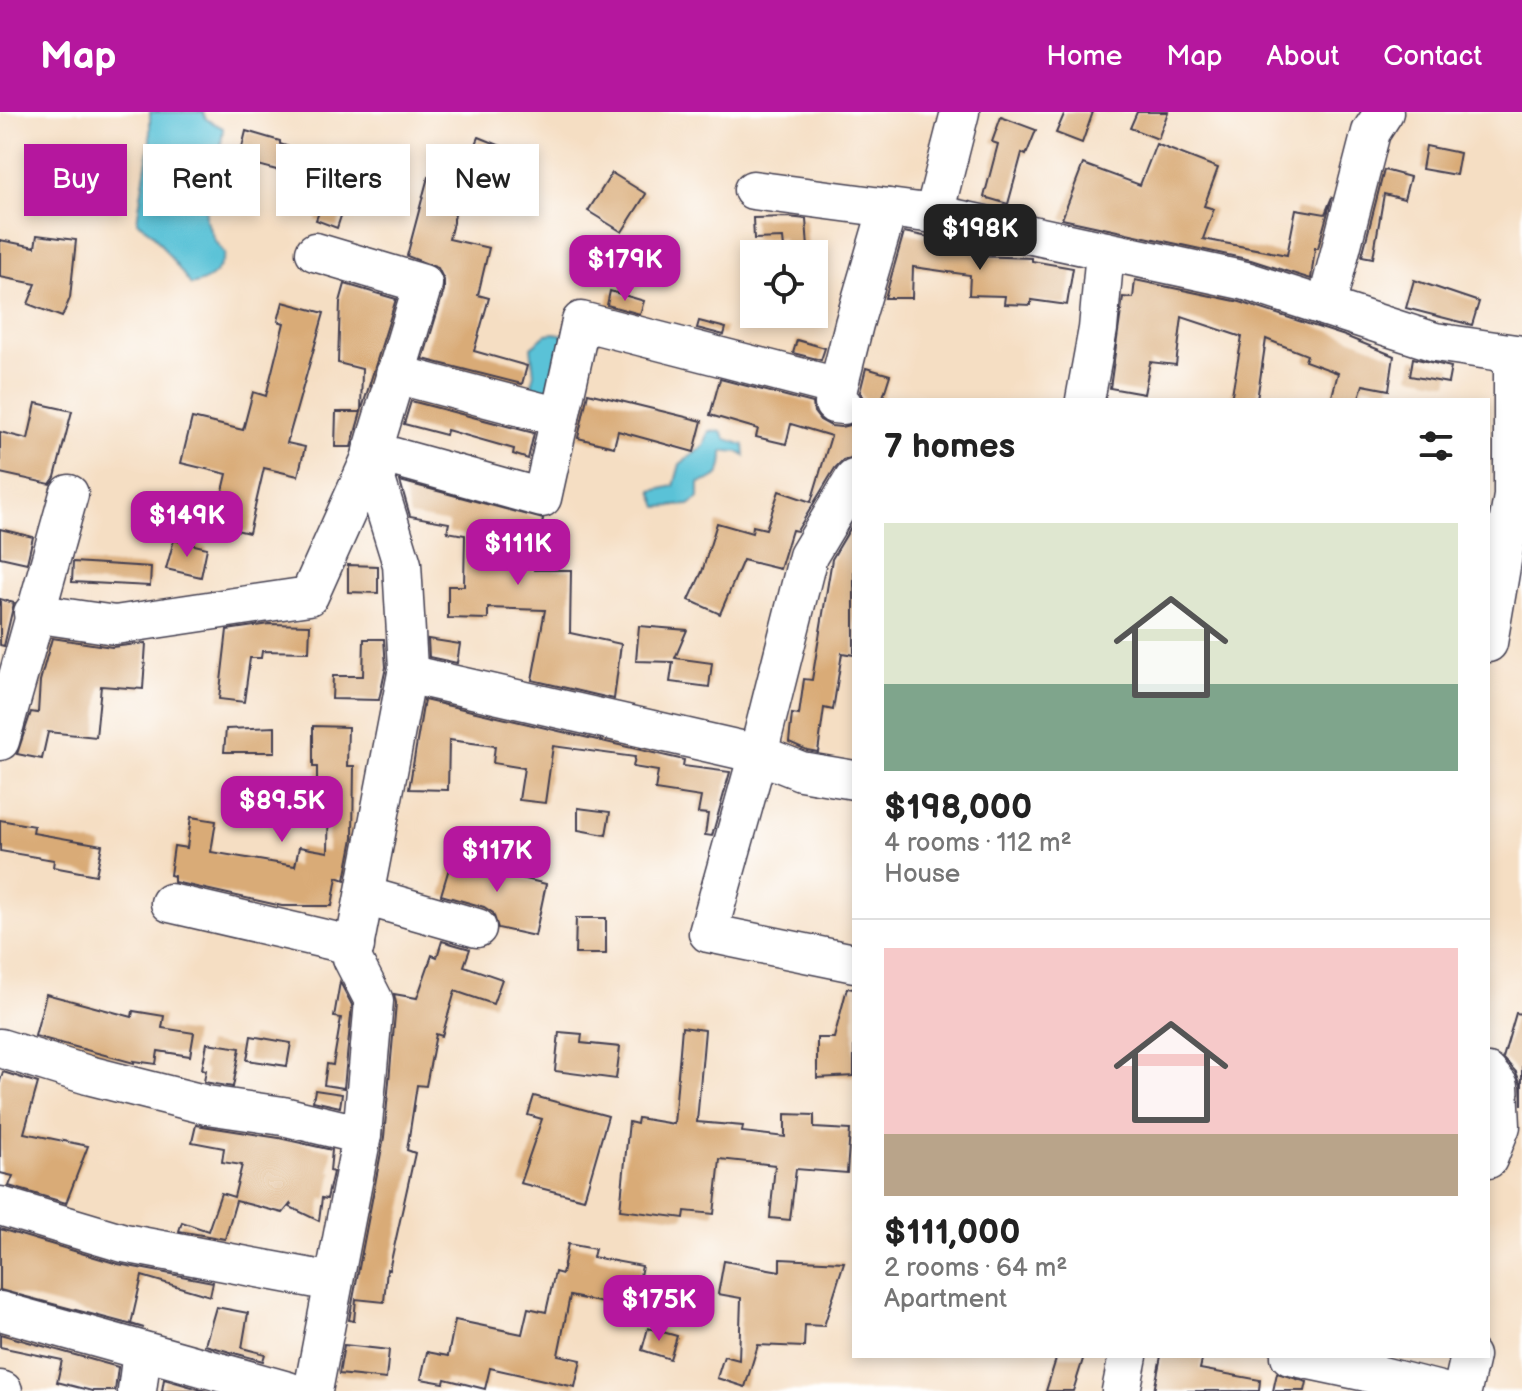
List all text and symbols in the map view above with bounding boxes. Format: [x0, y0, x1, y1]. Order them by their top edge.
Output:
text: Map [40, 34, 116, 79]
text: Home [1046, 40, 1122, 73]
text: Map [1166, 40, 1223, 73]
text: About [1267, 40, 1339, 73]
text: Contact [1383, 40, 1482, 73]
chip: Buy [24, 144, 127, 216]
chip: Rent [143, 144, 260, 216]
chip: Filters [276, 144, 410, 216]
chip: New [426, 144, 539, 216]
pin: $198K [924, 204, 1036, 272]
text: $198K [942, 214, 1018, 245]
pin: $179K [569, 235, 681, 303]
map controls [740, 240, 828, 328]
button: locate [740, 240, 828, 328]
text: $179K [587, 245, 663, 276]
icon: filters [1414, 424, 1458, 468]
text: 7 homes [884, 426, 1015, 467]
pin: $149K [131, 491, 243, 559]
text: $149K [149, 501, 225, 532]
pin: $111K [462, 519, 574, 587]
text: $111K [484, 529, 552, 560]
icon: home [1099, 575, 1243, 719]
pin: $89.5K [217, 776, 347, 844]
text: $89.5K [239, 786, 325, 817]
text: $198,000 [884, 787, 1032, 828]
pin: $117K [441, 826, 553, 894]
text: 4 rooms · 112 m² [884, 828, 1072, 859]
text: $117K [461, 836, 533, 867]
text: House [884, 859, 960, 890]
icon: home [1099, 1000, 1243, 1144]
text: $111,000 [884, 1212, 1020, 1253]
text: 2 rooms · 64 m² [884, 1253, 1068, 1284]
pin: $175K [603, 1275, 715, 1343]
text: Apartment [884, 1284, 1007, 1315]
text: $175K [621, 1285, 697, 1316]

